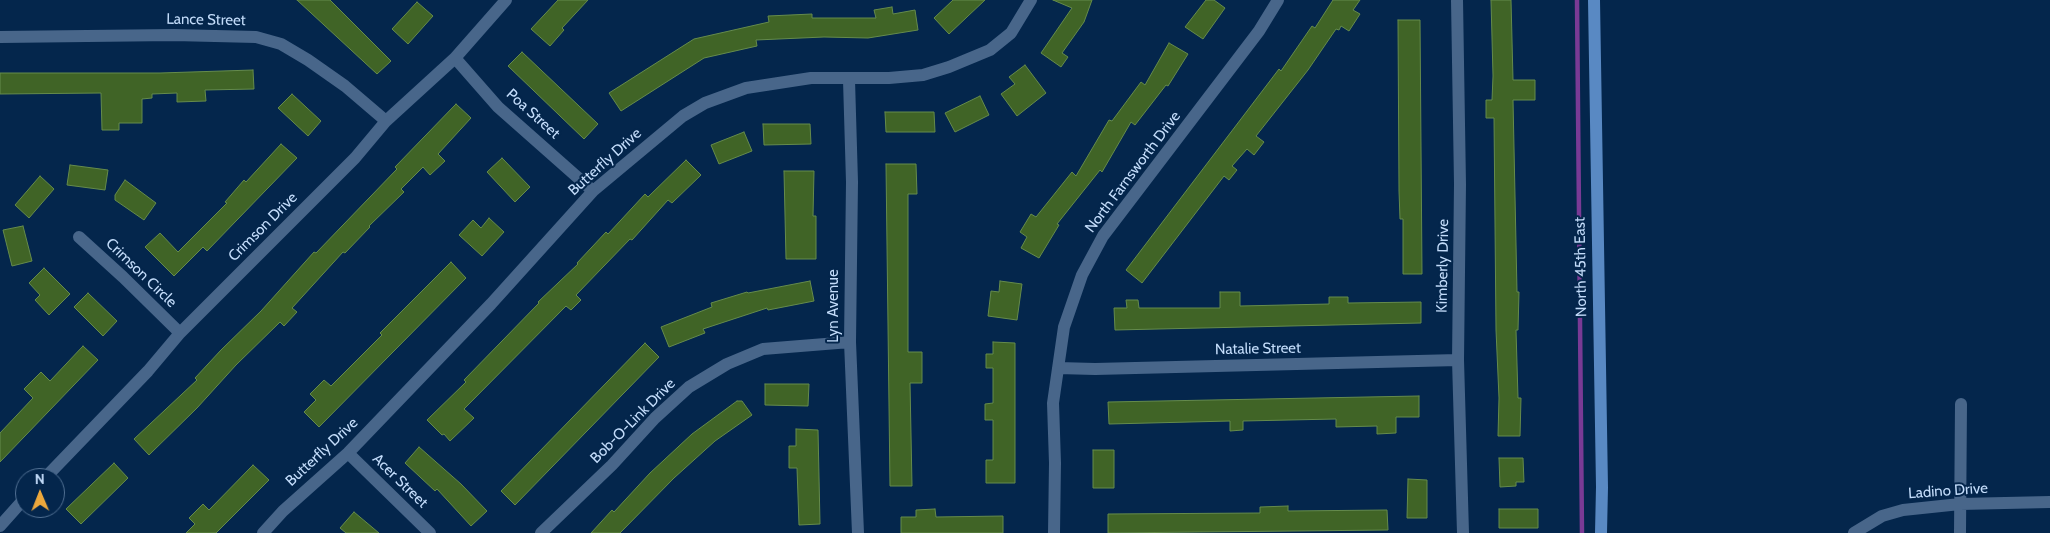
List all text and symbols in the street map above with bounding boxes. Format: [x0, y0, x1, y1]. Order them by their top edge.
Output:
street label: Lance Street [166, 10, 246, 30]
street label: Poa Street [503, 85, 563, 143]
street label: North Farnsworth Drive [1081, 108, 1185, 236]
street label: Butterfly Drive [565, 124, 645, 200]
street label: Crimson Drive [225, 189, 301, 265]
street label: North 45th East [1571, 217, 1591, 317]
street label: Kimberly Drive [1433, 219, 1453, 313]
street label: Crimson Circle [102, 235, 180, 311]
street label: Lyn Avenue [825, 269, 843, 343]
street label: Natalie Street [1215, 339, 1301, 359]
street label: Bob-O-Link Drive [587, 375, 679, 467]
street label: Butterfly Drive [282, 414, 362, 490]
street label: Acer Street [369, 450, 431, 512]
north arrow [15, 468, 65, 518]
text: N [35, 470, 45, 488]
street label: Ladino Drive [1908, 479, 1988, 503]

